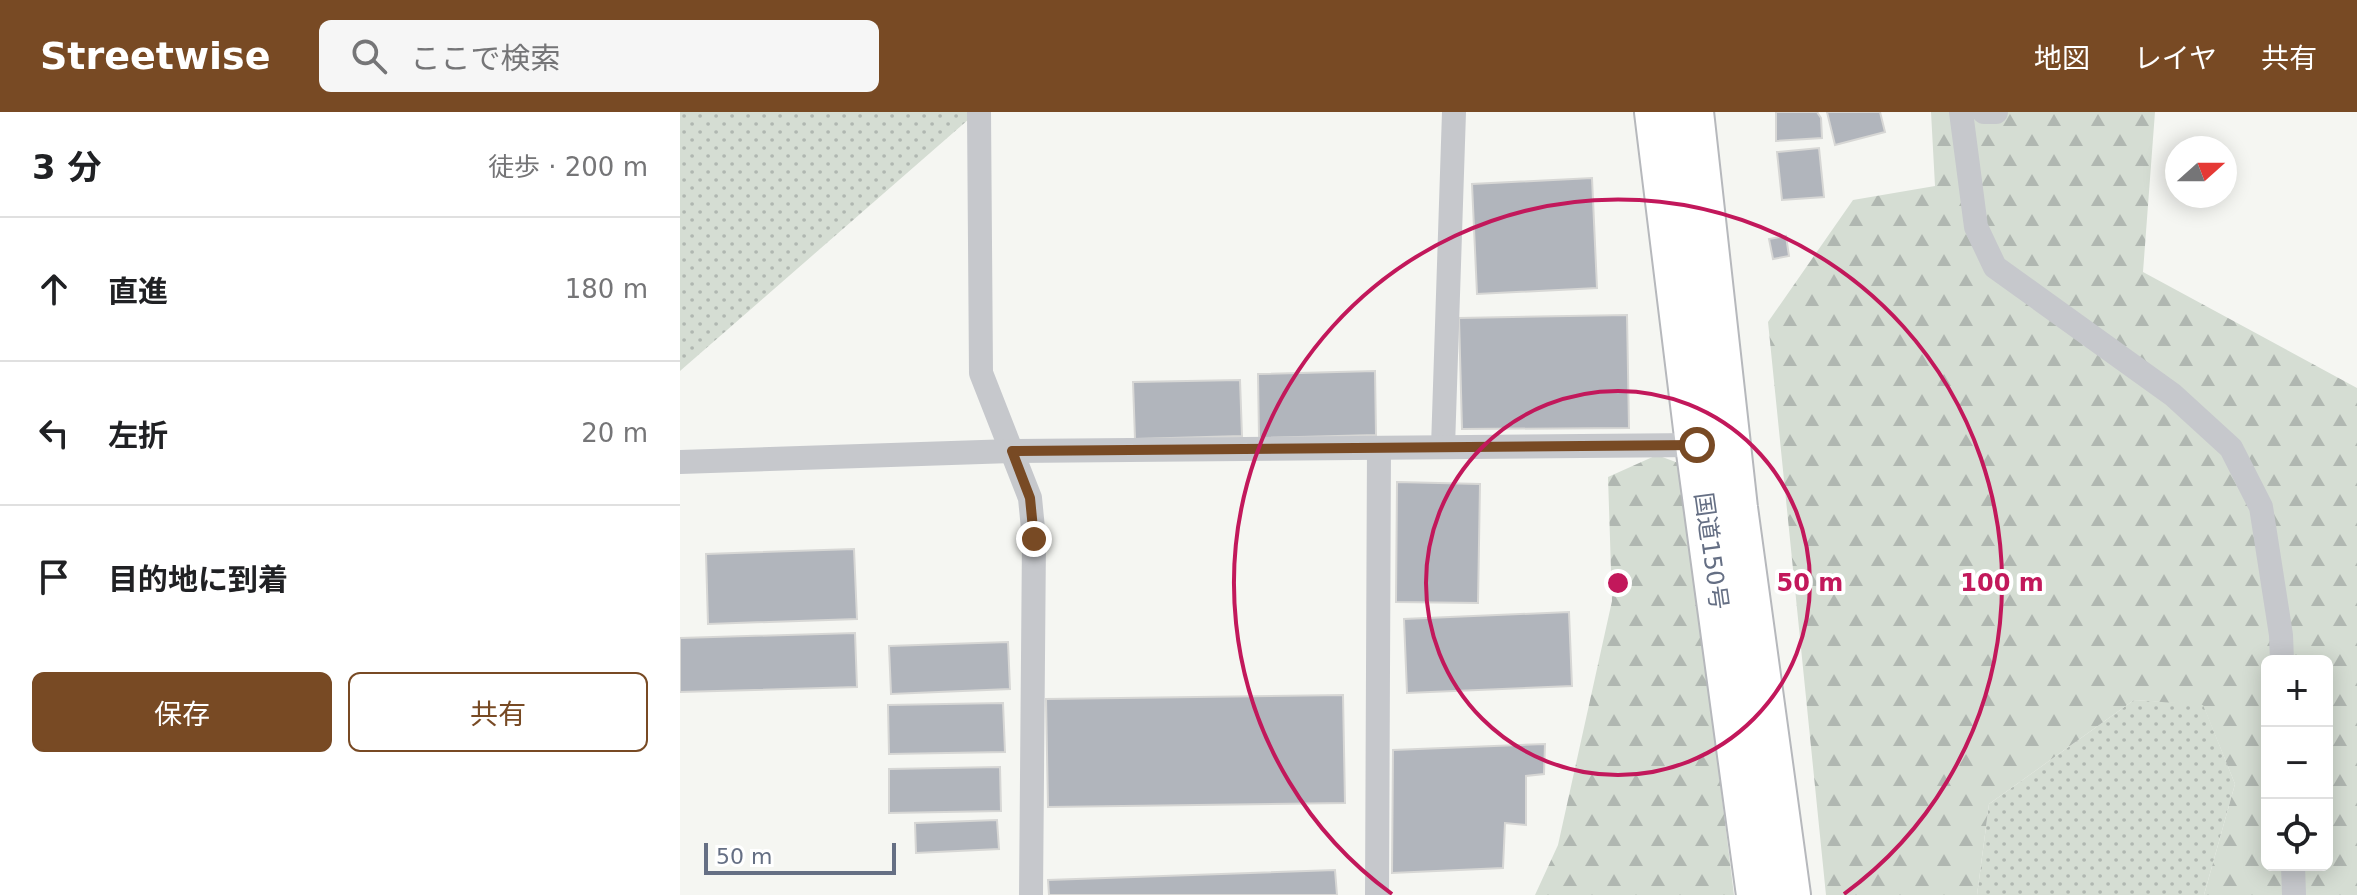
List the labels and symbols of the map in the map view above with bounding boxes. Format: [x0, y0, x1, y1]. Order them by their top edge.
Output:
north arrow [2165, 136, 2237, 208]
route start [1679, 427, 1715, 463]
street label: 国道150号 [1689, 491, 1733, 611]
route end [1016, 521, 1052, 557]
centre of rings [1604, 569, 1632, 597]
text: 50 m [1777, 569, 1843, 597]
text: 100 m [1960, 569, 2044, 597]
scale bar [704, 839, 896, 875]

